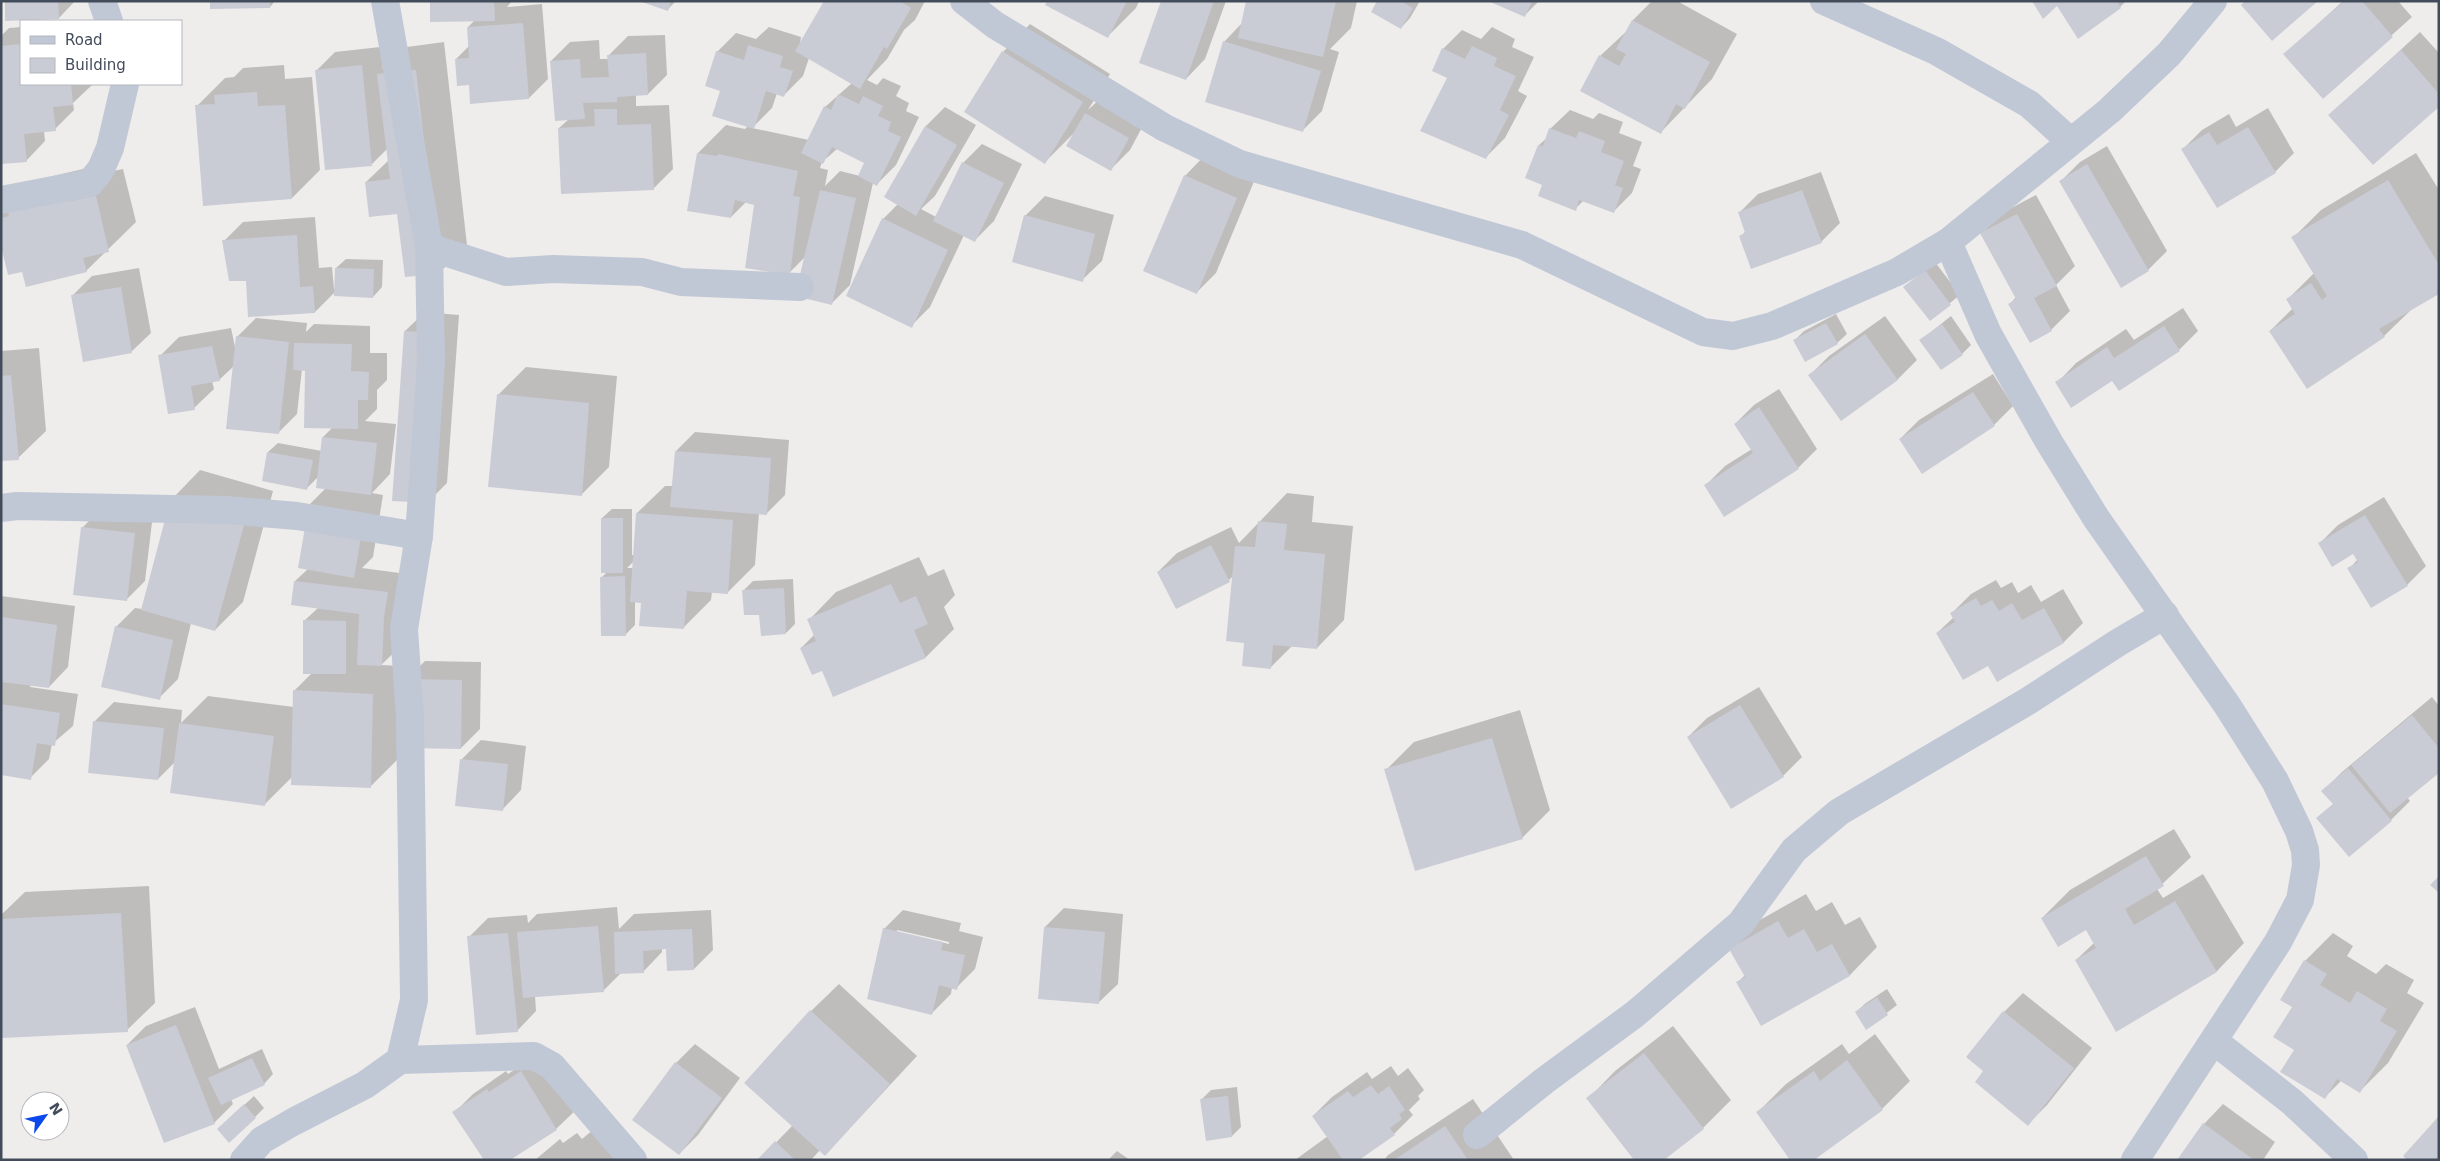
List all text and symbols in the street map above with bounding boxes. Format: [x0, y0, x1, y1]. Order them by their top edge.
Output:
legend [20, 20, 182, 85]
text: Road [65, 31, 103, 49]
text: Building [65, 56, 126, 74]
north arrow [20, 1091, 70, 1141]
text: N [46, 1100, 66, 1118]

